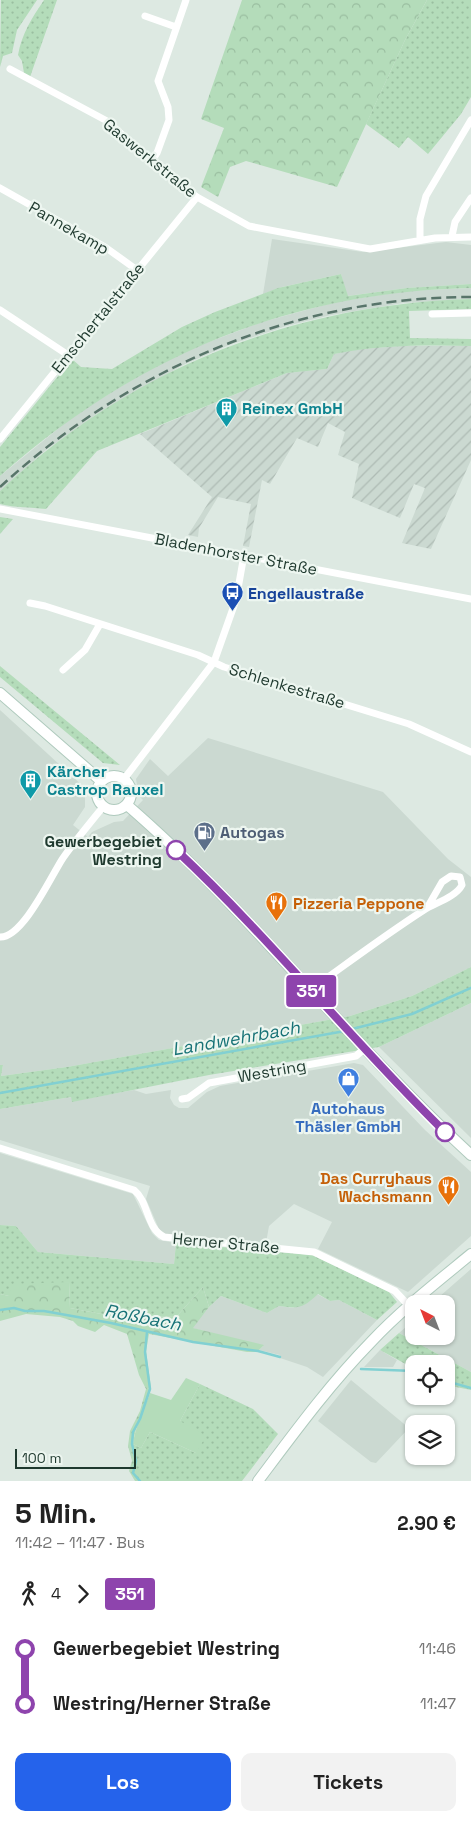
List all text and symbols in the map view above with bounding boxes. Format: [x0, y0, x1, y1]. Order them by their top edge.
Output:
street label: Gaswerkstraße [99, 114, 201, 202]
street label: Pannekamp [25, 197, 113, 259]
street label: Emschertalstraße [47, 258, 149, 378]
building icon: Reinex GmbH [214, 396, 238, 427]
place label: Reinex GmbH [242, 398, 343, 419]
street label: Bladenhorster Straße [153, 528, 319, 580]
bus stop icon: Engellaustraße [220, 581, 244, 612]
place label: Engellaustraße [248, 583, 364, 604]
street label: Schlenkestraße [226, 658, 348, 714]
place label: Kärcher Castrop Rauxel [47, 761, 164, 800]
building icon: Kärcher Castrop Rauxel [19, 768, 43, 799]
fuel station icon: Autogas [192, 820, 216, 851]
place label: Autogas [220, 822, 285, 843]
place label: Gewerbegebiet Westring [45, 831, 162, 870]
marker: Gewerbegebiet Westring [166, 840, 186, 860]
restaurant icon: Pizzeria Peppone [265, 891, 289, 922]
place label: Pizzeria Peppone [293, 893, 425, 914]
line badge: 351 [282, 975, 340, 1007]
text: 351 [296, 979, 326, 1002]
water label: Landwehrbach [170, 1015, 302, 1061]
street label: Westring [236, 1055, 308, 1087]
shop icon: Autohaus Thäsler GmbH [336, 1067, 360, 1098]
place label: Autohaus Thäsler GmbH [295, 1098, 401, 1137]
unlabelled marker [435, 1122, 455, 1142]
place label: Das Curryhaus Wachsmann [320, 1168, 432, 1207]
restaurant icon: Das Curryhaus Wachsmann [436, 1175, 460, 1206]
street label: Herner Straße [172, 1228, 280, 1258]
north arrow [405, 1295, 455, 1345]
map controls [405, 1295, 455, 1465]
water label: Roßbach [103, 1298, 184, 1336]
button: locate [405, 1355, 455, 1405]
button: layers [405, 1415, 455, 1465]
scale bar [15, 1446, 136, 1469]
text: 100 m [22, 1449, 61, 1467]
text: 5 Min. [15, 1495, 97, 1531]
text: 2.90 € [397, 1511, 456, 1536]
text: 11:42 – 11:47 · Bus [15, 1532, 145, 1553]
icon: walk [15, 1580, 43, 1608]
icon: forward [69, 1580, 97, 1608]
text: 351 [115, 1582, 145, 1605]
text: 4 [51, 1583, 61, 1604]
text: Gewerbegebiet Westring [53, 1636, 280, 1661]
text: 11:46 [419, 1638, 456, 1659]
text: Westring/Herner Straße [53, 1691, 271, 1716]
text: 11:47 [420, 1693, 456, 1714]
button: Los [15, 1753, 231, 1811]
button: Tickets [241, 1753, 456, 1811]

